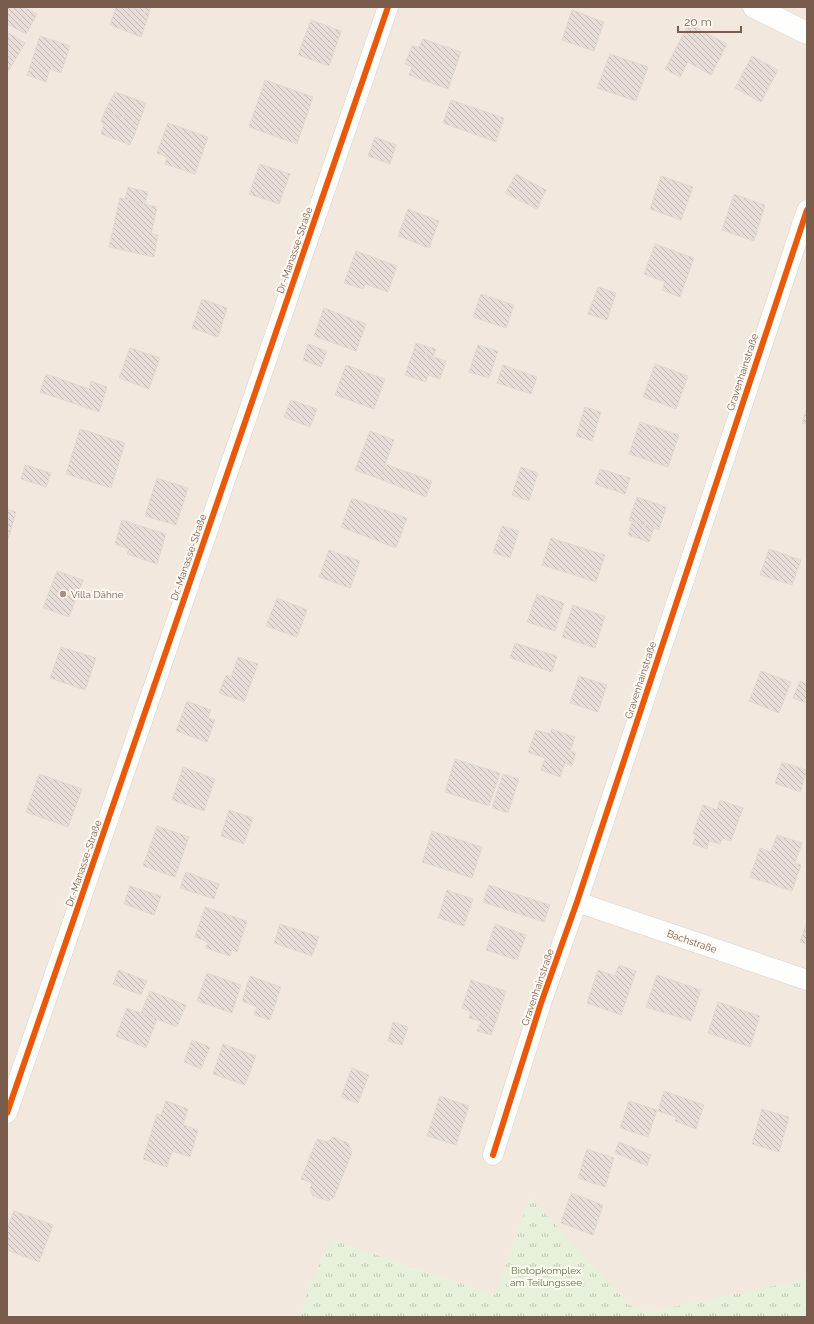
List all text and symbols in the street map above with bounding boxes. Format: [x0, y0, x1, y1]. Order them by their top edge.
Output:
scale bar [678, 8, 741, 34]
text: 20 m [684, 15, 712, 29]
street label: Dr.-Manasse-Straße [275, 205, 314, 295]
street label: Gravenhainstraße [725, 332, 760, 412]
street label: Dr.-Manasse-Straße [169, 512, 208, 602]
marker: Villa Dähne [58, 589, 68, 599]
place label: Villa Dähne [71, 589, 124, 600]
street label: Gravenhainstraße [623, 640, 658, 720]
street label: Dr.-Manasse-Straße [64, 818, 103, 908]
street label: Bachstraße [665, 928, 718, 955]
street label: Gravenhainstraße [519, 947, 556, 1027]
park label: Biotopkomplex am Teilungssee [510, 1265, 582, 1288]

